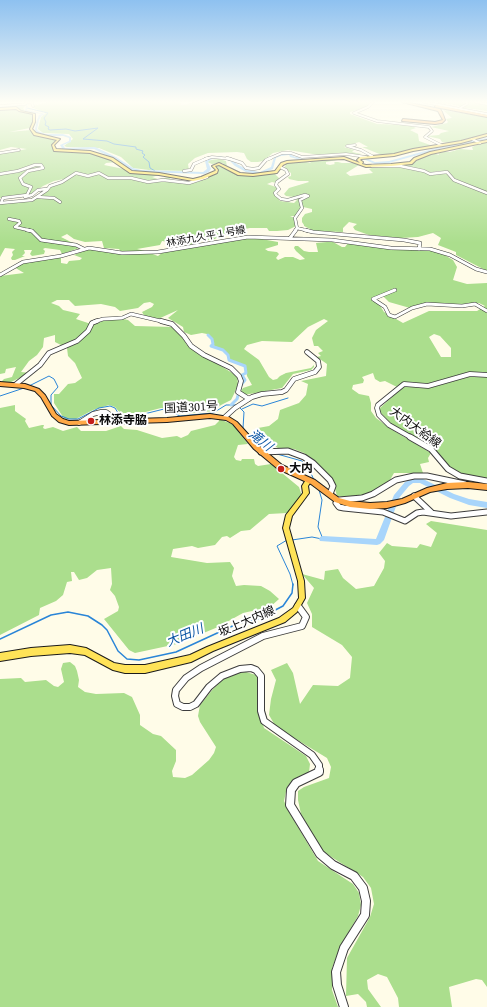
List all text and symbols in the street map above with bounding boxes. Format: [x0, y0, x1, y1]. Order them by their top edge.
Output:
street label: 林添九久平１号線 [166, 224, 246, 250]
street label: 国道301号 [164, 399, 218, 417]
street label: 大内大給線 [386, 405, 444, 451]
place label: 林添寺脇 [99, 414, 147, 428]
marker: 林添寺脇 [86, 416, 96, 426]
water label: 滝川 [245, 427, 275, 455]
place label: 大内 [289, 462, 313, 476]
marker: 大内 [276, 464, 286, 474]
street label: 坂上大内線 [217, 604, 277, 640]
water label: 大田川 [164, 621, 206, 651]

